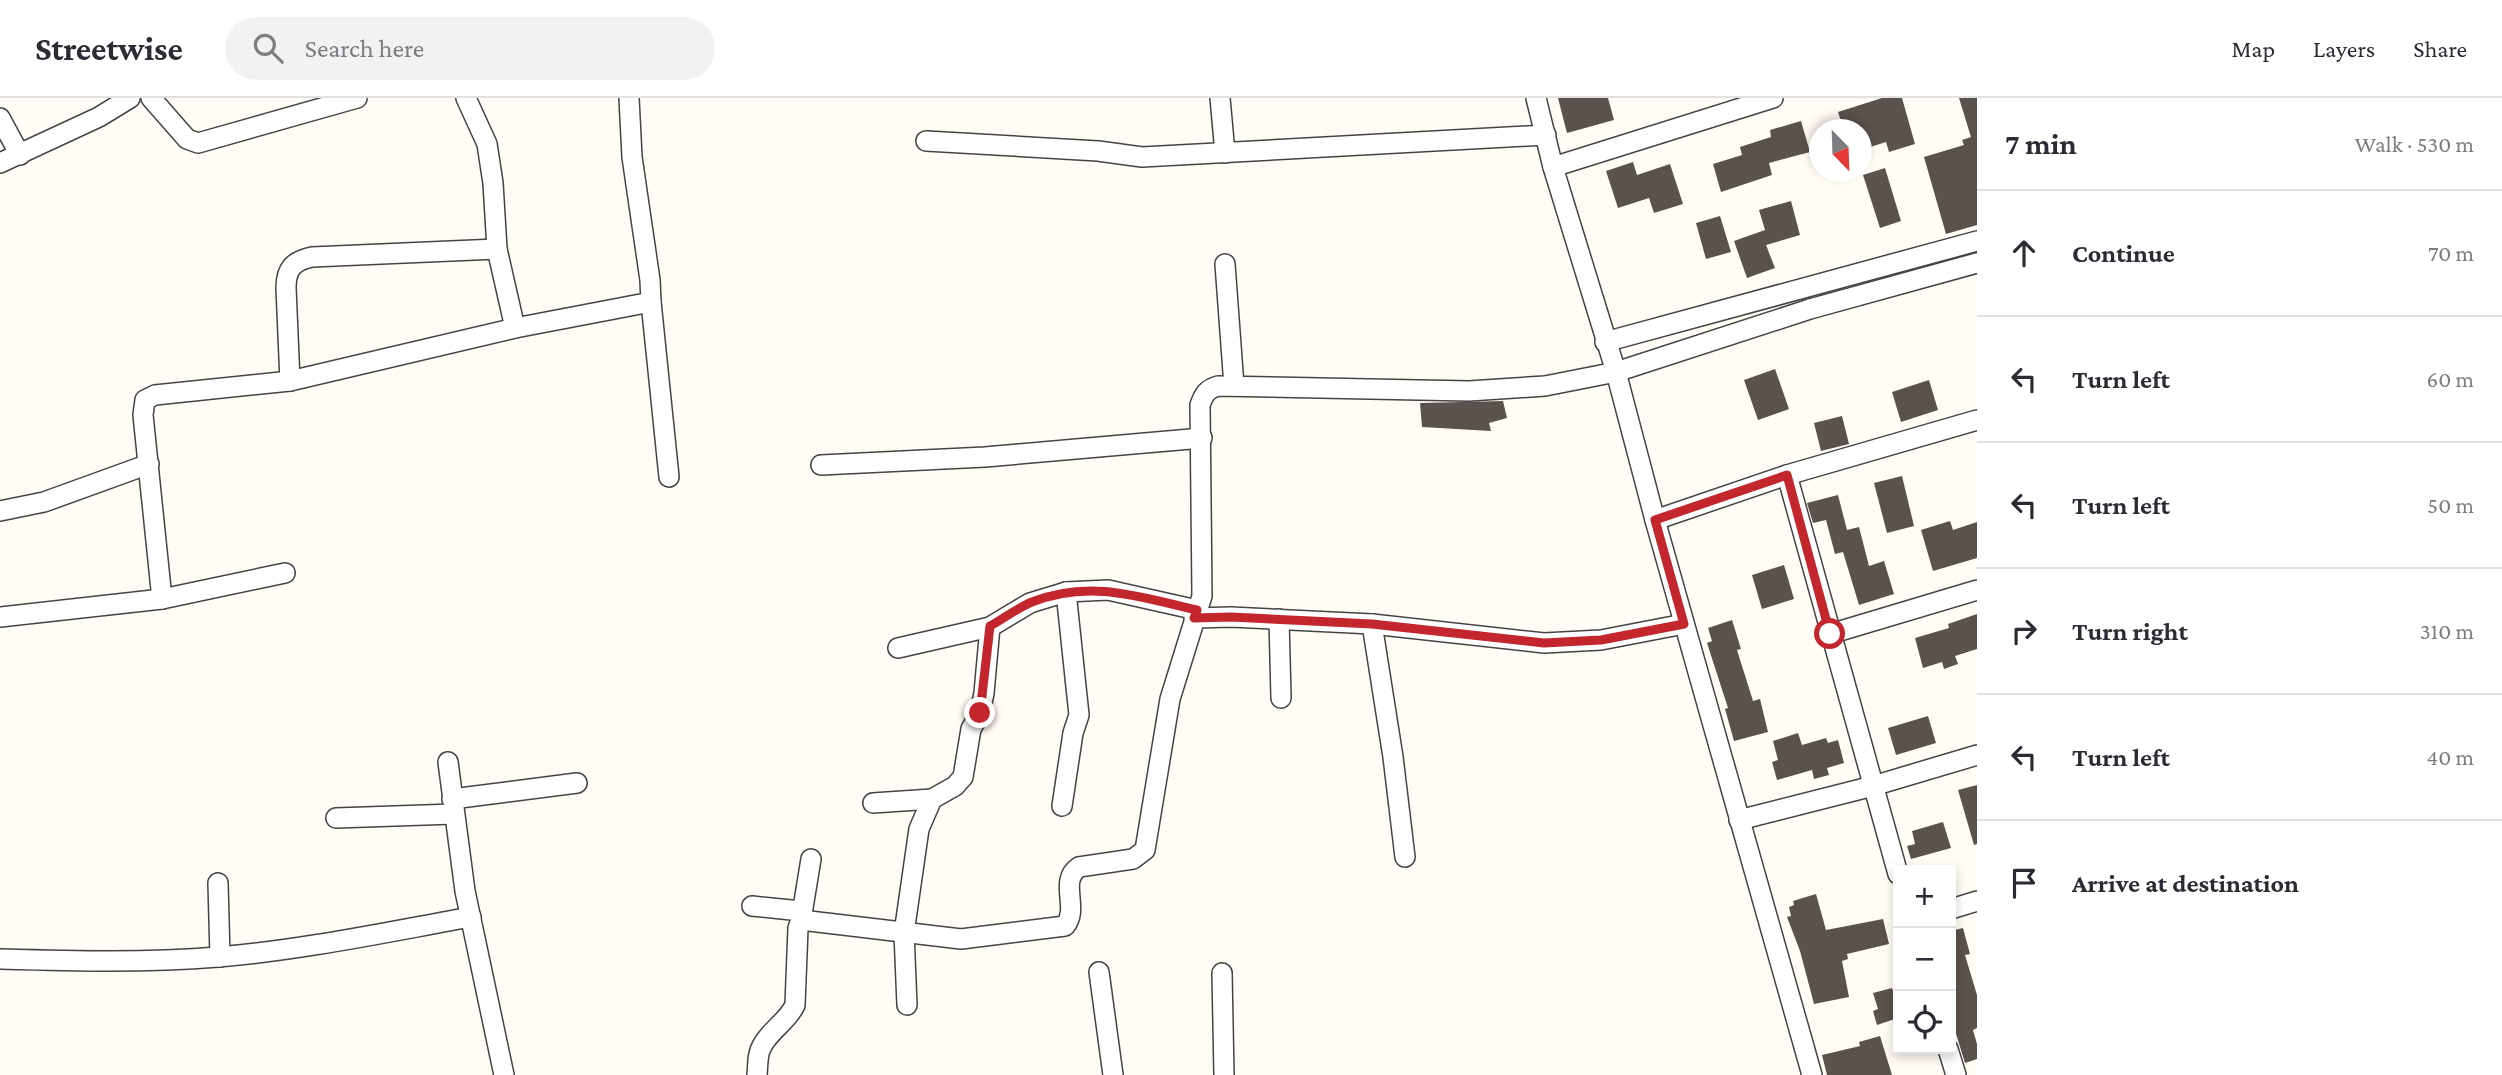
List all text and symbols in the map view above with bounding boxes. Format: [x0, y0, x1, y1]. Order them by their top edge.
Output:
search box [225, 17, 715, 80]
icon: search [249, 29, 287, 67]
text: Streetwise [35, 30, 183, 67]
text: Search here [305, 34, 424, 63]
text: Map [2231, 35, 2275, 62]
text: Layers [2313, 35, 2375, 62]
text: Share [2413, 35, 2467, 62]
north arrow [1809, 119, 1872, 182]
text: 7 min [2005, 127, 2077, 160]
text: Walk · 530 m [2355, 131, 2474, 157]
icon: ahead [2005, 234, 2043, 272]
text: Continue [2072, 239, 2175, 268]
text: 70 m [2428, 240, 2474, 266]
icon: left [2005, 360, 2043, 398]
text: Turn left [2072, 365, 2170, 394]
text: 60 m [2427, 366, 2474, 392]
icon: left [2005, 486, 2043, 524]
text: Turn left [2072, 491, 2170, 520]
text: 50 m [2427, 492, 2474, 518]
icon: right [2005, 612, 2043, 650]
text: Turn right [2072, 617, 2188, 646]
route start [1814, 618, 1845, 649]
text: 310 m [2420, 618, 2474, 644]
route end [964, 697, 995, 728]
icon: left [2005, 738, 2043, 776]
text: Turn left [2072, 743, 2170, 772]
text: 40 m [2426, 744, 2474, 770]
icon: arrive [2005, 864, 2043, 902]
map controls [1893, 865, 1956, 1054]
button: + [1893, 865, 1956, 928]
text: Arrive at destination [2072, 869, 2299, 898]
button: − [1893, 928, 1956, 991]
button: locate [1893, 991, 1956, 1054]

